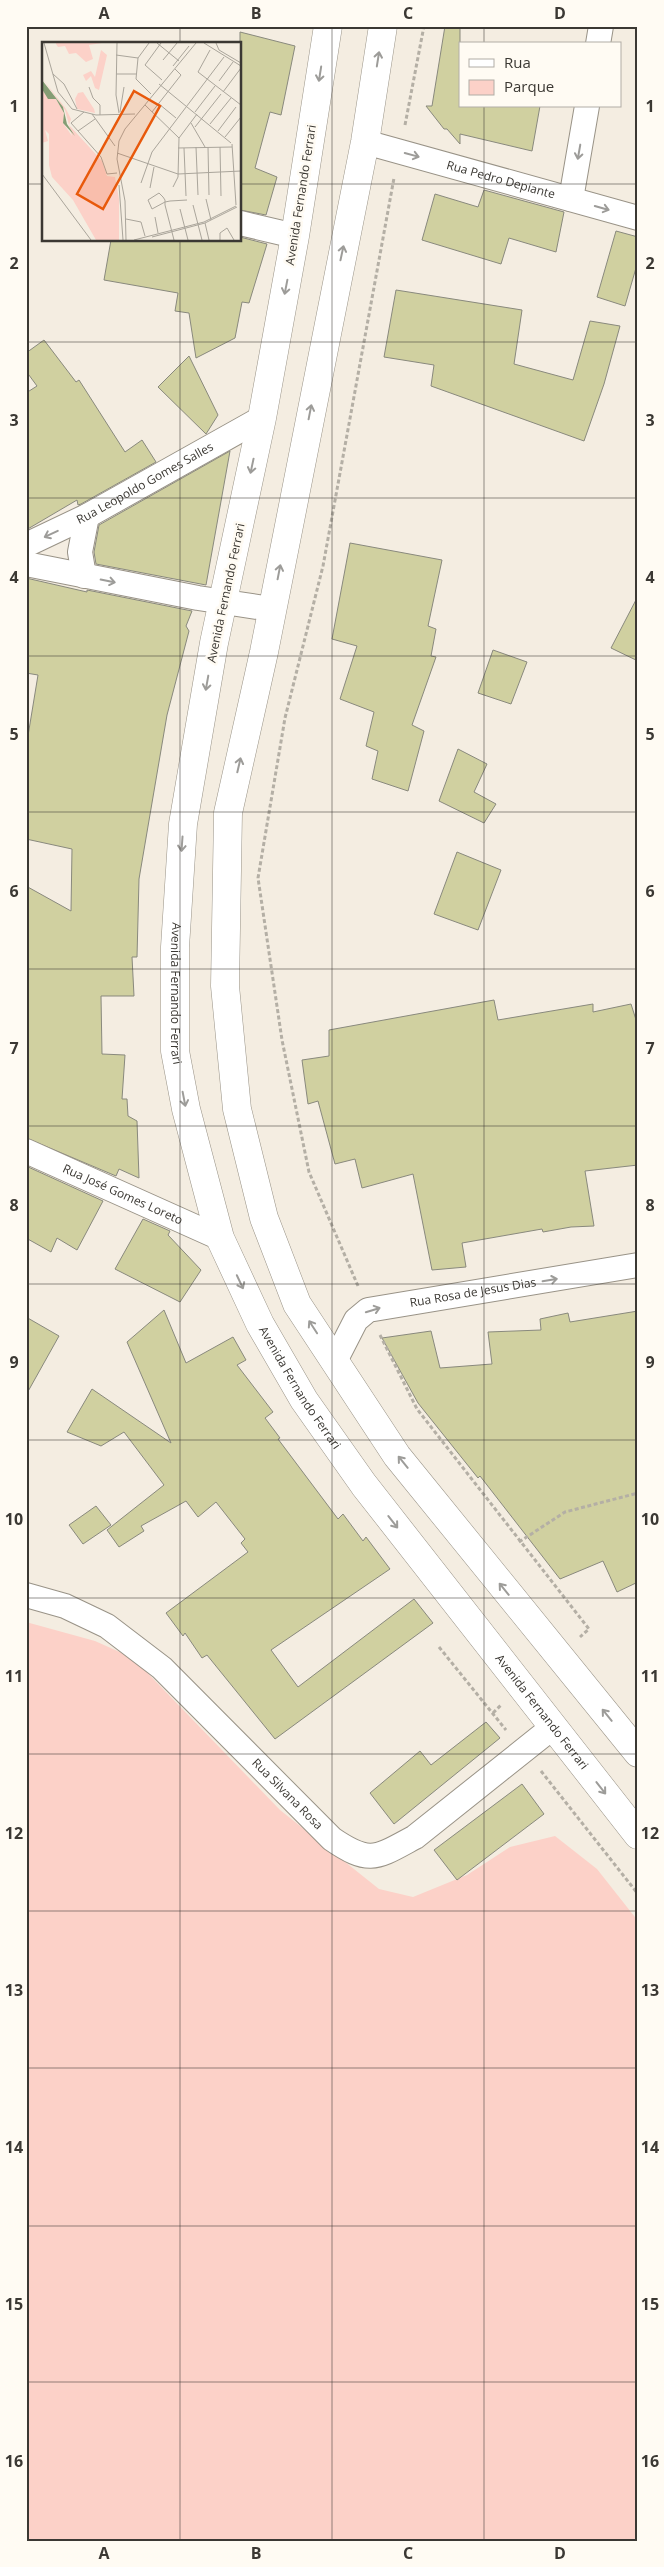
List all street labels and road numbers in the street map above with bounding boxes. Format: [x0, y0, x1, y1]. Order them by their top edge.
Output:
street label: Avenida Fernando Ferrari [281, 123, 320, 266]
street label: Rua Pedro Depiante [445, 156, 557, 203]
street label: Rua Leopoldo Gomes Salles [73, 438, 217, 528]
street label: Avenida Fernando Ferrari [202, 522, 249, 664]
street label: Avenida Fernando Ferrari [167, 922, 186, 1066]
street label: Rua José Gomes Loreto [60, 1160, 186, 1228]
street label: Rua Rosa de Jesus Dias [408, 1273, 538, 1311]
street label: Avenida Fernando Ferrari [255, 1323, 345, 1452]
street label: Avenida Fernando Ferrari [492, 1651, 593, 1773]
street label: Rua Silvana Rosa [248, 1754, 327, 1833]

